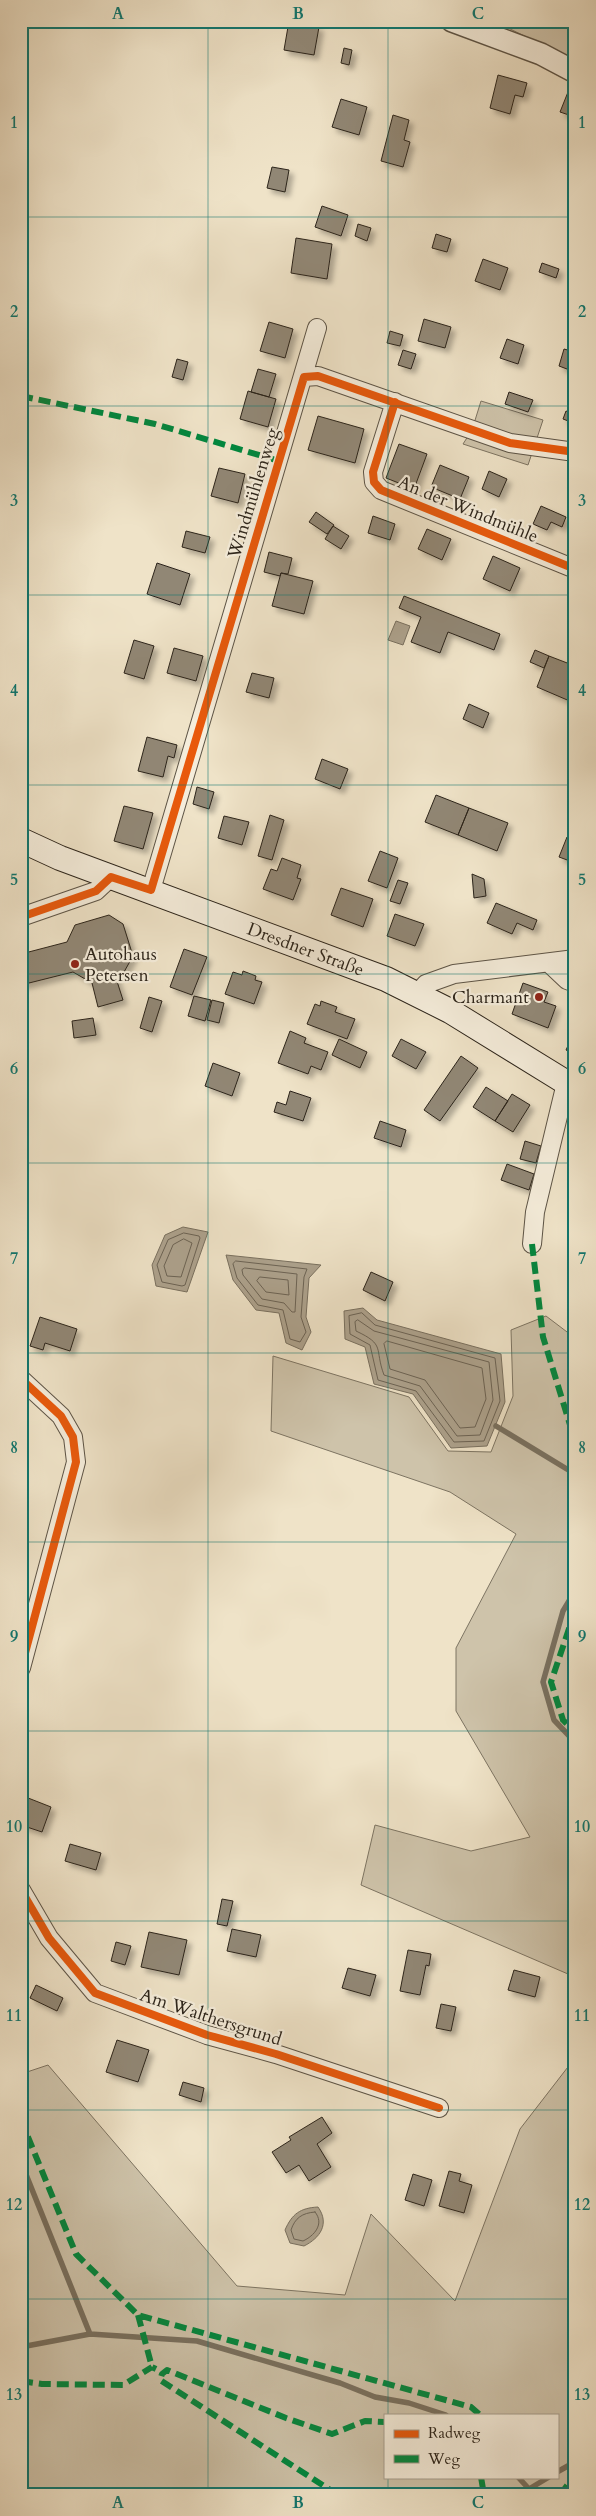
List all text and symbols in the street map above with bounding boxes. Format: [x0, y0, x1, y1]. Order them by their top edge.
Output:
text: A [112, 3, 124, 25]
text: B [292, 3, 304, 25]
text: C [472, 3, 484, 25]
text: 1 [10, 112, 18, 134]
text: 1 [578, 112, 586, 134]
text: 2 [10, 301, 18, 323]
text: 2 [578, 301, 586, 323]
street label: Windmühlenweg [221, 424, 285, 563]
street label: An der Windmühle [394, 470, 542, 549]
text: 3 [10, 490, 18, 512]
text: 3 [578, 490, 586, 512]
text: 4 [10, 680, 18, 702]
text: 4 [578, 680, 586, 702]
text: 5 [10, 869, 18, 891]
text: 5 [578, 869, 586, 891]
street label: Dresdner Straße [244, 917, 367, 983]
place label: Autohaus Petersen [85, 942, 157, 988]
marker: Autohaus Petersen [69, 958, 81, 970]
place label: Charmant [452, 985, 529, 1010]
marker: Charmant [533, 991, 545, 1003]
text: 6 [10, 1058, 18, 1080]
text: 6 [578, 1058, 586, 1080]
text: 7 [10, 1248, 18, 1270]
text: 7 [578, 1248, 586, 1270]
text: 8 [10, 1437, 18, 1459]
text: 8 [578, 1437, 586, 1459]
text: 9 [10, 1626, 18, 1648]
text: 9 [578, 1626, 586, 1648]
text: 10 [6, 1816, 22, 1838]
text: 10 [574, 1816, 590, 1838]
street label: Am Walthersgrund [137, 1983, 285, 2052]
text: 11 [6, 2005, 22, 2027]
text: 11 [574, 2005, 590, 2027]
text: 12 [6, 2194, 22, 2216]
text: 12 [574, 2194, 590, 2216]
text: 13 [6, 2384, 22, 2406]
text: 13 [574, 2384, 590, 2406]
legend [384, 2414, 558, 2478]
text: Radweg [428, 2423, 481, 2443]
text: Weg [427, 2449, 460, 2469]
text: A [112, 2492, 124, 2514]
text: B [292, 2492, 304, 2514]
text: C [472, 2492, 484, 2514]

